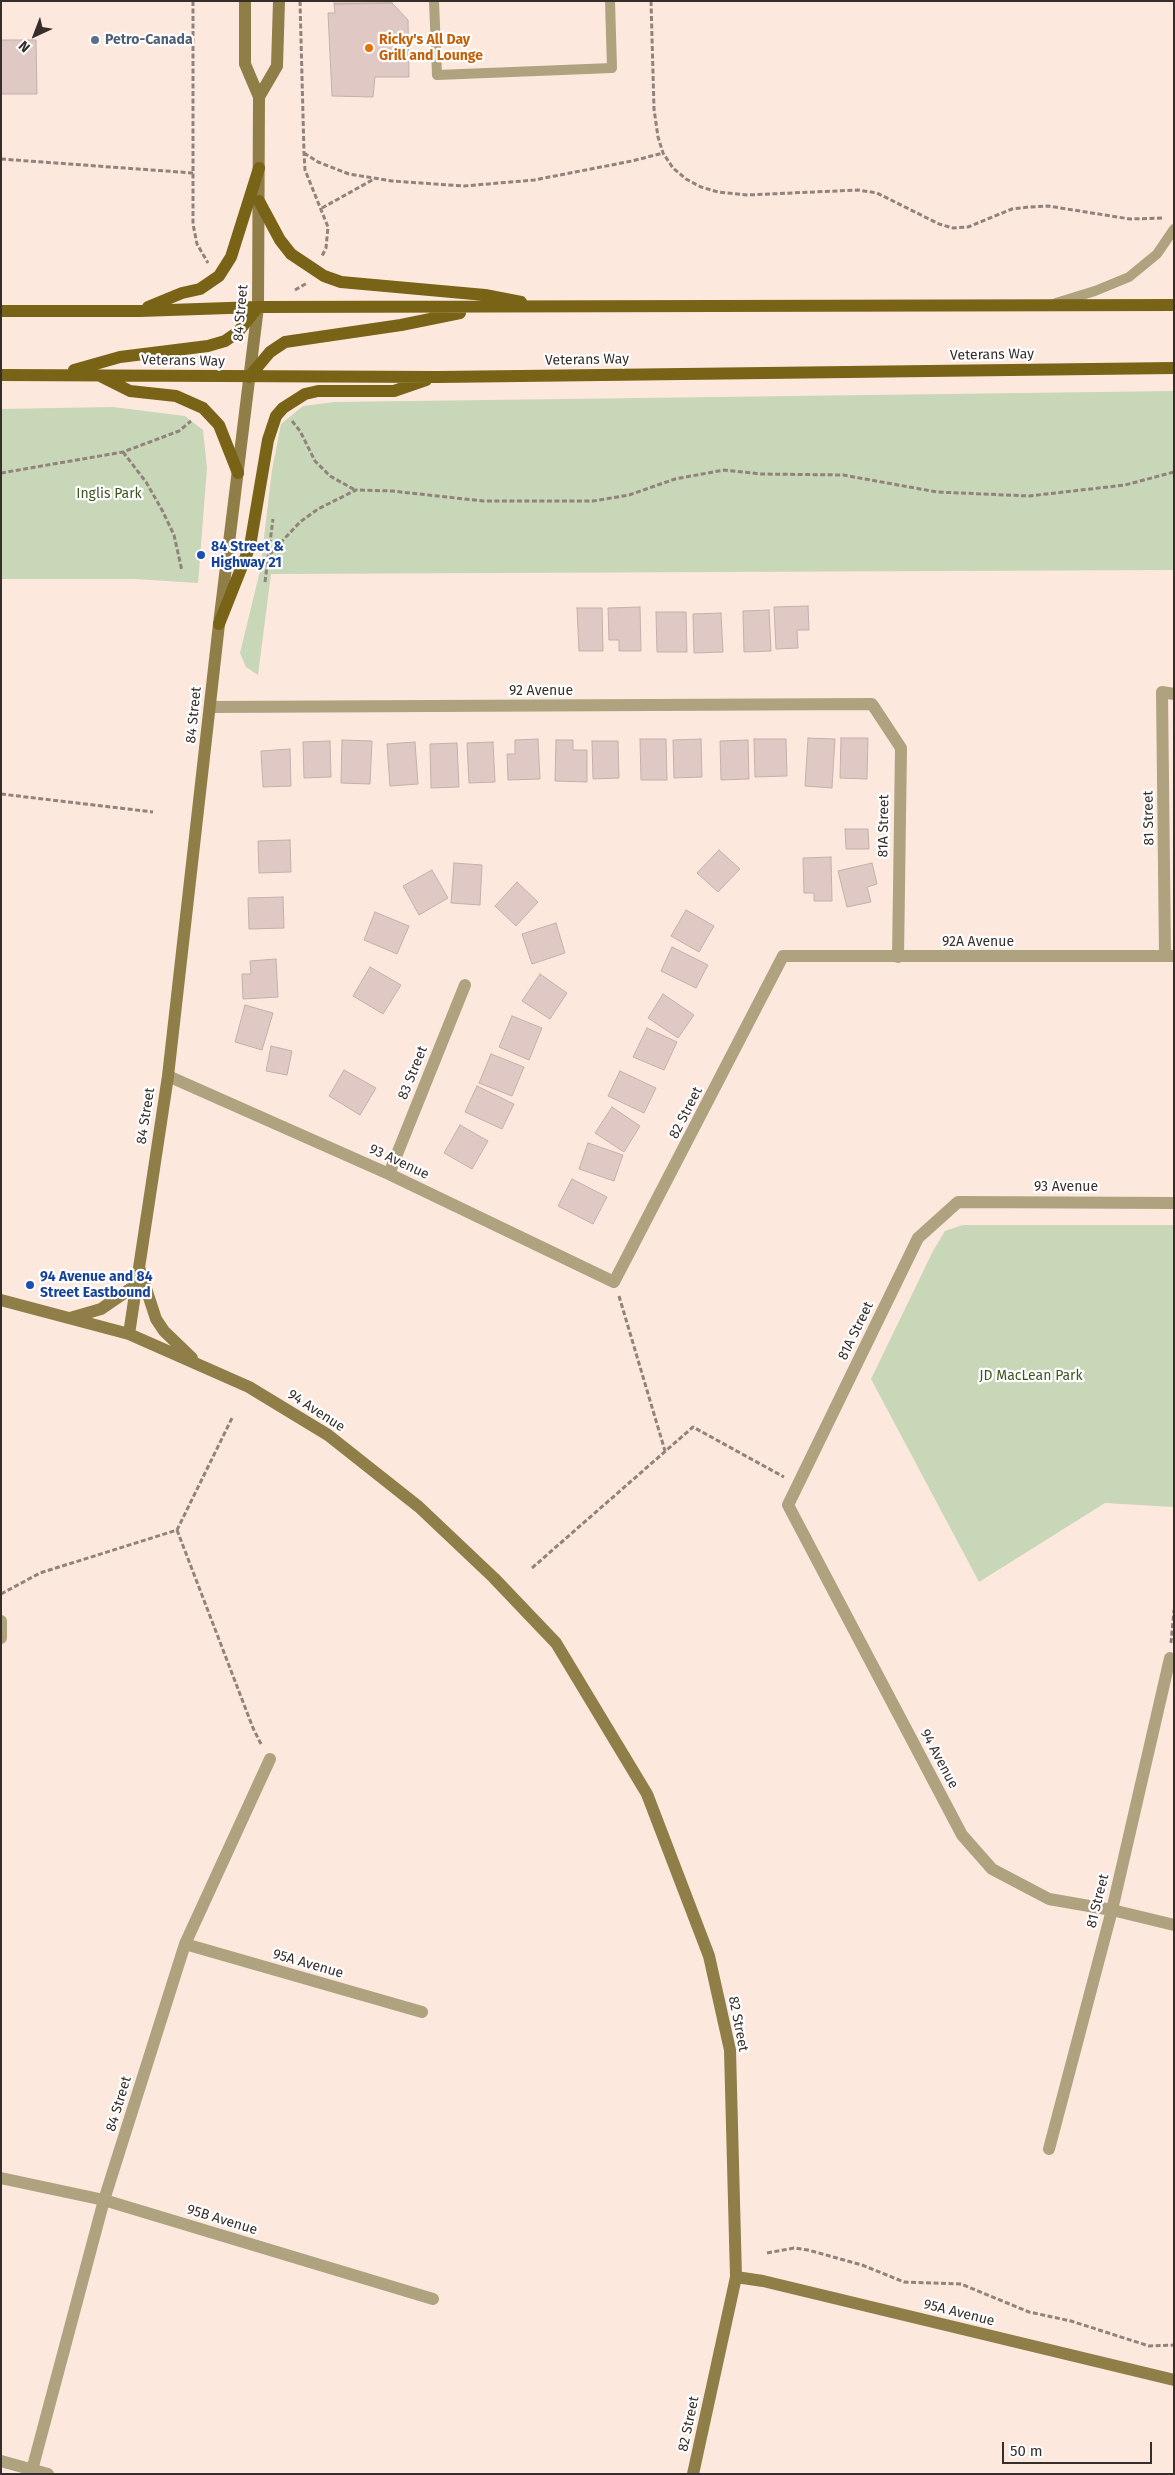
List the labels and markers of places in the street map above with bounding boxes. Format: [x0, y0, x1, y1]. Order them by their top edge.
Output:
place label: Petro-Canada [105, 32, 193, 48]
place label: Ricky's All Day Grill and Lounge [379, 32, 483, 64]
marker: Petro-Canada [89, 34, 101, 46]
marker: Ricky's All Day Grill and Lounge [363, 42, 375, 54]
place label: 84 Street & Highway 21 [211, 539, 284, 572]
marker: 84 Street & Highway 21 [195, 549, 207, 561]
place label: 94 Avenue and 84 Street Eastbound [40, 1269, 153, 1302]
marker: 94 Avenue and 84 Street Eastbound [24, 1279, 36, 1291]

